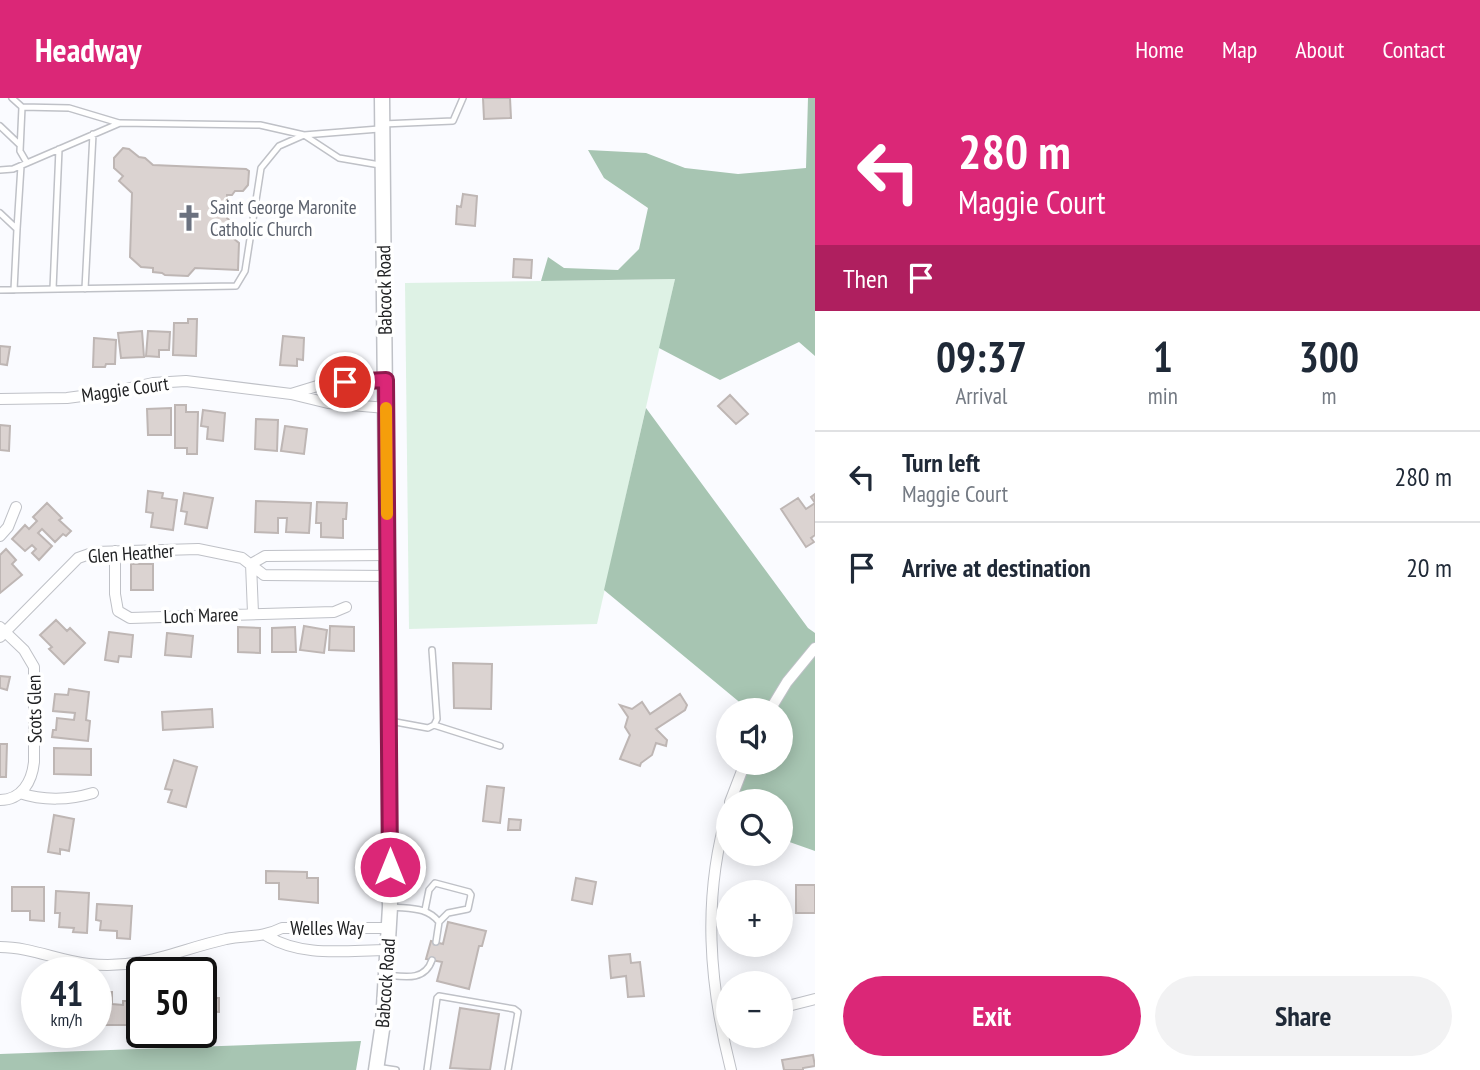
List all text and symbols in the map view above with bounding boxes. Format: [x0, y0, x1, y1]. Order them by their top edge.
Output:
text: Headway [35, 28, 142, 71]
text: Home [1135, 34, 1184, 65]
text: Map [1222, 34, 1257, 65]
text: About [1295, 34, 1344, 65]
text: Contact [1382, 34, 1445, 65]
text: 280 m [958, 119, 1071, 183]
icon: left [843, 126, 934, 217]
text: Maggie Court [958, 181, 1106, 223]
place label: Saint George Maronite Catholic Church [210, 195, 357, 241]
church icon: Saint George Maronite Catholic Church [174, 203, 204, 233]
street label: Babcock Road [371, 245, 397, 335]
icon: arrive [902, 259, 940, 297]
text: Then [843, 262, 888, 295]
text: 09:37 [936, 329, 1027, 384]
text: 1 [1153, 329, 1173, 384]
text: 300 [1299, 329, 1359, 384]
pin [315, 352, 375, 412]
icon: arrive [326, 363, 364, 401]
street label: Maggie Court [80, 371, 171, 407]
text: Arrival [955, 381, 1007, 410]
text: min [1148, 381, 1178, 410]
text: m [1321, 381, 1336, 410]
text: Turn left [902, 446, 980, 479]
icon: left [843, 458, 881, 496]
text: 280 m [1394, 460, 1452, 493]
text: Maggie Court [902, 479, 1008, 508]
street label: Glen Heather [87, 538, 176, 568]
icon: arrive [843, 549, 881, 587]
text: Arrive at destination [902, 551, 1091, 584]
text: 20 m [1406, 551, 1452, 584]
street label: Loch Maree [163, 602, 239, 628]
street label: Scots Glen [21, 675, 47, 743]
map controls [716, 698, 793, 1048]
button: sound [716, 698, 793, 775]
button: search [716, 789, 793, 866]
position arrow [353, 830, 427, 904]
button: + [716, 880, 793, 957]
street label: Welles Way [290, 916, 365, 940]
street label: Babcock Road [370, 937, 400, 1029]
speed limit sign: 50 [126, 957, 217, 1048]
text: 41 [50, 970, 83, 1016]
button: − [716, 971, 793, 1048]
button: Exit [843, 976, 1141, 1056]
button: Share [1155, 976, 1452, 1056]
text: km/h [51, 1008, 82, 1031]

